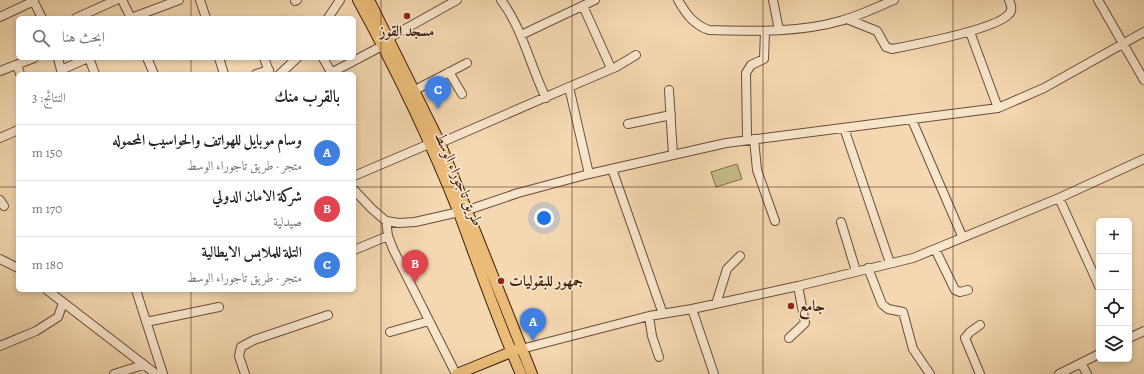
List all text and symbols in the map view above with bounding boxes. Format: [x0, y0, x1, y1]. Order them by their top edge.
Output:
marker: مسجد القوز [402, 11, 412, 21]
search box [16, 16, 356, 60]
place label: مسجد القوز [378, 21, 435, 41]
icon: search [30, 27, 52, 49]
text: ابحث هنا [62, 27, 105, 47]
pin: C [425, 76, 451, 109]
text: بالقرب منك [274, 85, 340, 108]
text: النتائج: 3 [32, 89, 66, 106]
street label: طريق تاجوراء الوسط [430, 129, 488, 229]
text: وسام موبايل للهواتف والحواسيب المحموله [112, 130, 302, 150]
text: 150 m [32, 144, 62, 161]
text: A [323, 144, 331, 161]
text: متجر · طريق تاجوراء الوسط [187, 157, 302, 174]
text: شركة الامان الدولي [212, 186, 302, 206]
text: 170 m [32, 200, 62, 217]
text: B [323, 200, 331, 217]
your location [534, 208, 554, 228]
text: صيدلية [273, 213, 302, 230]
map controls [1096, 218, 1132, 362]
button: + [1096, 218, 1132, 254]
text: التلة للملابس الايطالية [201, 242, 302, 262]
pin: B [402, 250, 428, 283]
button: − [1096, 254, 1132, 290]
text: 180 m [32, 256, 63, 273]
text: C [323, 256, 331, 273]
text: متجر · طريق تاجوراء الوسط [187, 269, 302, 286]
place label: جمهور للبقوليات [509, 271, 583, 291]
marker: جمهور للبقوليات [496, 276, 506, 286]
button: locate [1096, 290, 1132, 326]
place label: جامع [799, 296, 825, 320]
marker: جامع [786, 301, 796, 311]
pin: A [520, 308, 546, 341]
button: layers [1096, 326, 1132, 362]

